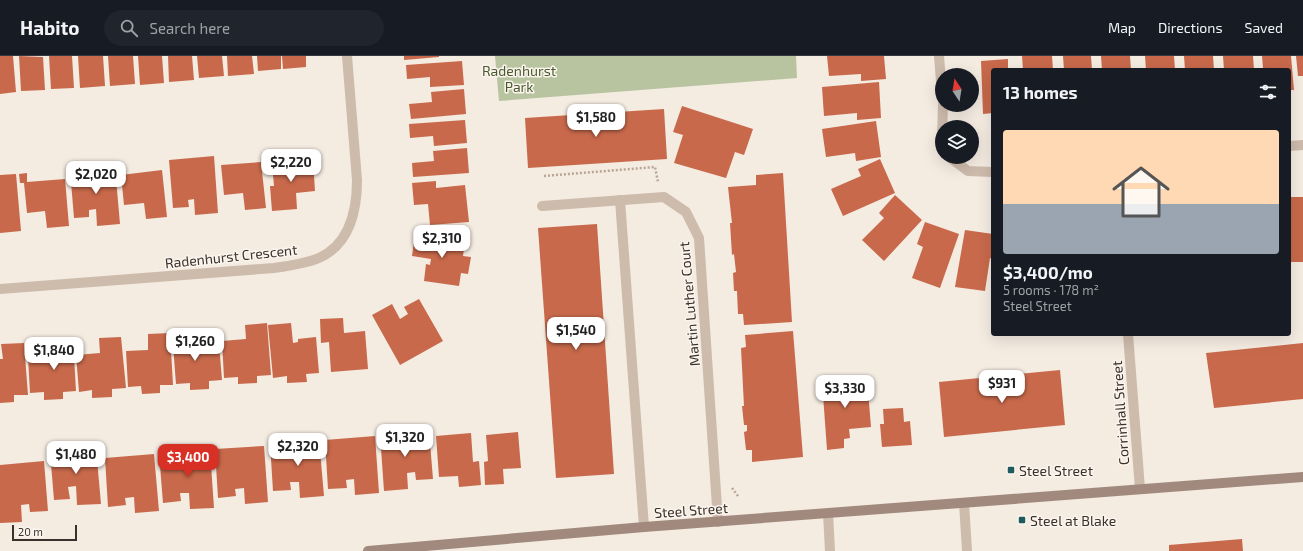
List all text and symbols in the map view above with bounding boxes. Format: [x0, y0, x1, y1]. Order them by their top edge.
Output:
search box [104, 10, 384, 46]
text: Habito [20, 16, 80, 39]
icon: search [118, 17, 140, 39]
text: Search here [150, 19, 230, 37]
text: Map [1108, 19, 1136, 36]
text: Directions [1158, 19, 1223, 36]
text: Saved [1245, 19, 1283, 36]
park label: Radenhurst Park [482, 62, 556, 95]
north arrow [935, 68, 979, 112]
map controls [935, 68, 979, 164]
icon: filters [1257, 81, 1279, 103]
text: 13 homes [1003, 82, 1078, 102]
pin: $1,580 [563, 104, 629, 138]
text: $1,580 [576, 109, 616, 125]
button: layers [935, 120, 979, 164]
pin: $2,220 [258, 149, 324, 183]
text: $2,220 [270, 154, 312, 170]
icon: home [1105, 156, 1177, 228]
pin: $2,020 [63, 161, 129, 195]
text: $2,020 [75, 166, 117, 182]
pin: $2,310 [409, 225, 475, 259]
text: $2,310 [422, 230, 462, 246]
street label: Radenhurst Crescent [164, 241, 298, 271]
street label: Martin Luther Court [675, 241, 703, 367]
text: $3,400/mo [1003, 262, 1093, 282]
text: 5 rooms · 178 m² [1003, 282, 1099, 298]
text: Steel Street [1003, 298, 1072, 314]
pin: $1,540 [543, 317, 609, 351]
text: $1,540 [556, 322, 596, 338]
pin: $1,260 [162, 328, 228, 362]
text: $1,260 [175, 333, 215, 349]
pin: $1,840 [21, 337, 87, 371]
text: $1,840 [34, 342, 74, 358]
street label: Corrinhall Street [1108, 360, 1132, 466]
pin: $931 [978, 370, 1026, 404]
pin: $3,330 [812, 375, 878, 409]
text: $931 [988, 375, 1016, 391]
text: $3,330 [824, 380, 866, 396]
pin: $1,320 [372, 424, 438, 458]
text: $1,320 [385, 429, 425, 445]
pin: $2,320 [265, 433, 331, 467]
text: $2,320 [277, 438, 319, 454]
pin: $1,480 [43, 441, 109, 475]
pin: $3,400 [155, 444, 221, 478]
text: $1,480 [56, 446, 96, 462]
text: $3,400 [167, 449, 209, 465]
place label: Steel Street [1019, 462, 1093, 479]
marker: Steel Street [1006, 465, 1016, 475]
street label: Steel Street [654, 499, 728, 521]
place label: Steel at Blake [1030, 512, 1116, 529]
marker: Steel at Blake [1017, 515, 1027, 525]
scale bar [12, 523, 77, 542]
text: 20 m [18, 525, 43, 538]

